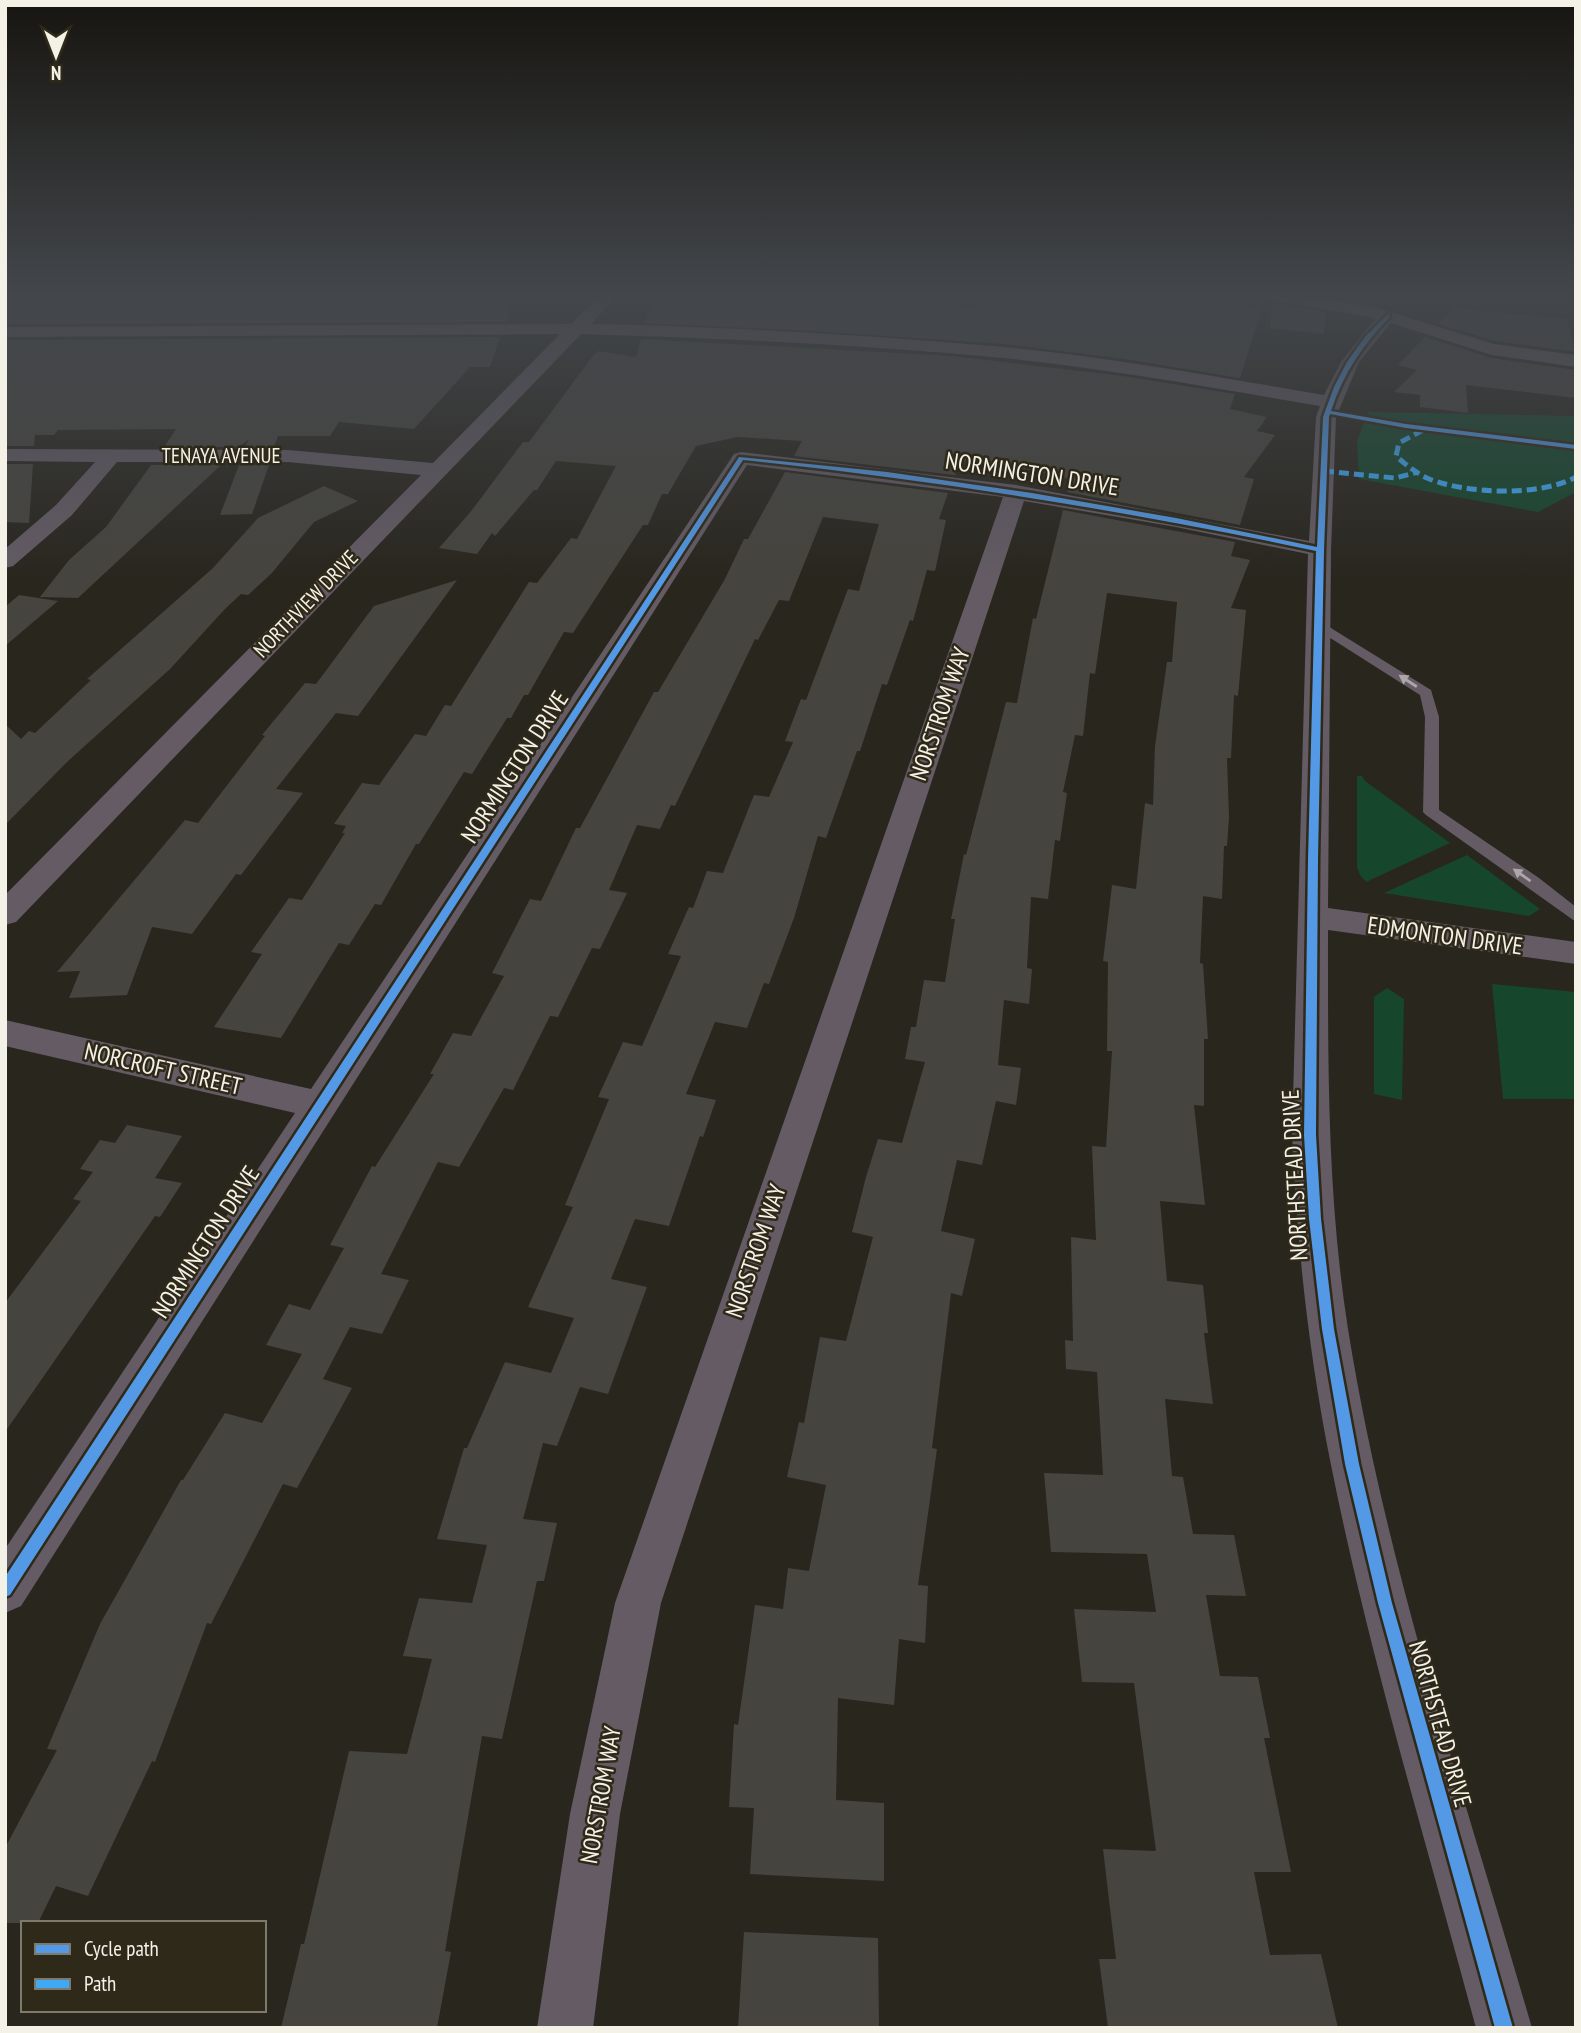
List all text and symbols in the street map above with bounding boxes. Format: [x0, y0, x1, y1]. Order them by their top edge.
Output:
north arrow [21, 21, 91, 91]
text: N [51, 61, 61, 85]
street label: TENAYA AVENUE [162, 442, 280, 469]
street label: NORMINGTON DRIVE [943, 444, 1121, 503]
street label: NORTHVIEW DRIVE [248, 544, 364, 663]
street label: NORSTROM WAY [902, 643, 977, 785]
one-way arrow [1398, 675, 1417, 688]
street label: NORMINGTON DRIVE [454, 685, 575, 849]
one-way arrow [1513, 868, 1531, 882]
street label: EDMONTON DRIVE [1365, 909, 1525, 962]
street label: NORCROFT STREET [81, 1035, 245, 1102]
street label: NORTHSTEAD DRIVE [1275, 1089, 1314, 1261]
street label: NORMINGTON DRIVE [145, 1160, 266, 1324]
street label: NORSTROM WAY [718, 1180, 793, 1322]
street label: NORTHSTEAD DRIVE [1402, 1637, 1479, 1811]
street label: NORSTROM WAY [573, 1724, 628, 1866]
legend [21, 1921, 266, 2012]
text: Cycle path [84, 1935, 159, 1962]
text: Path [84, 1970, 116, 1997]

